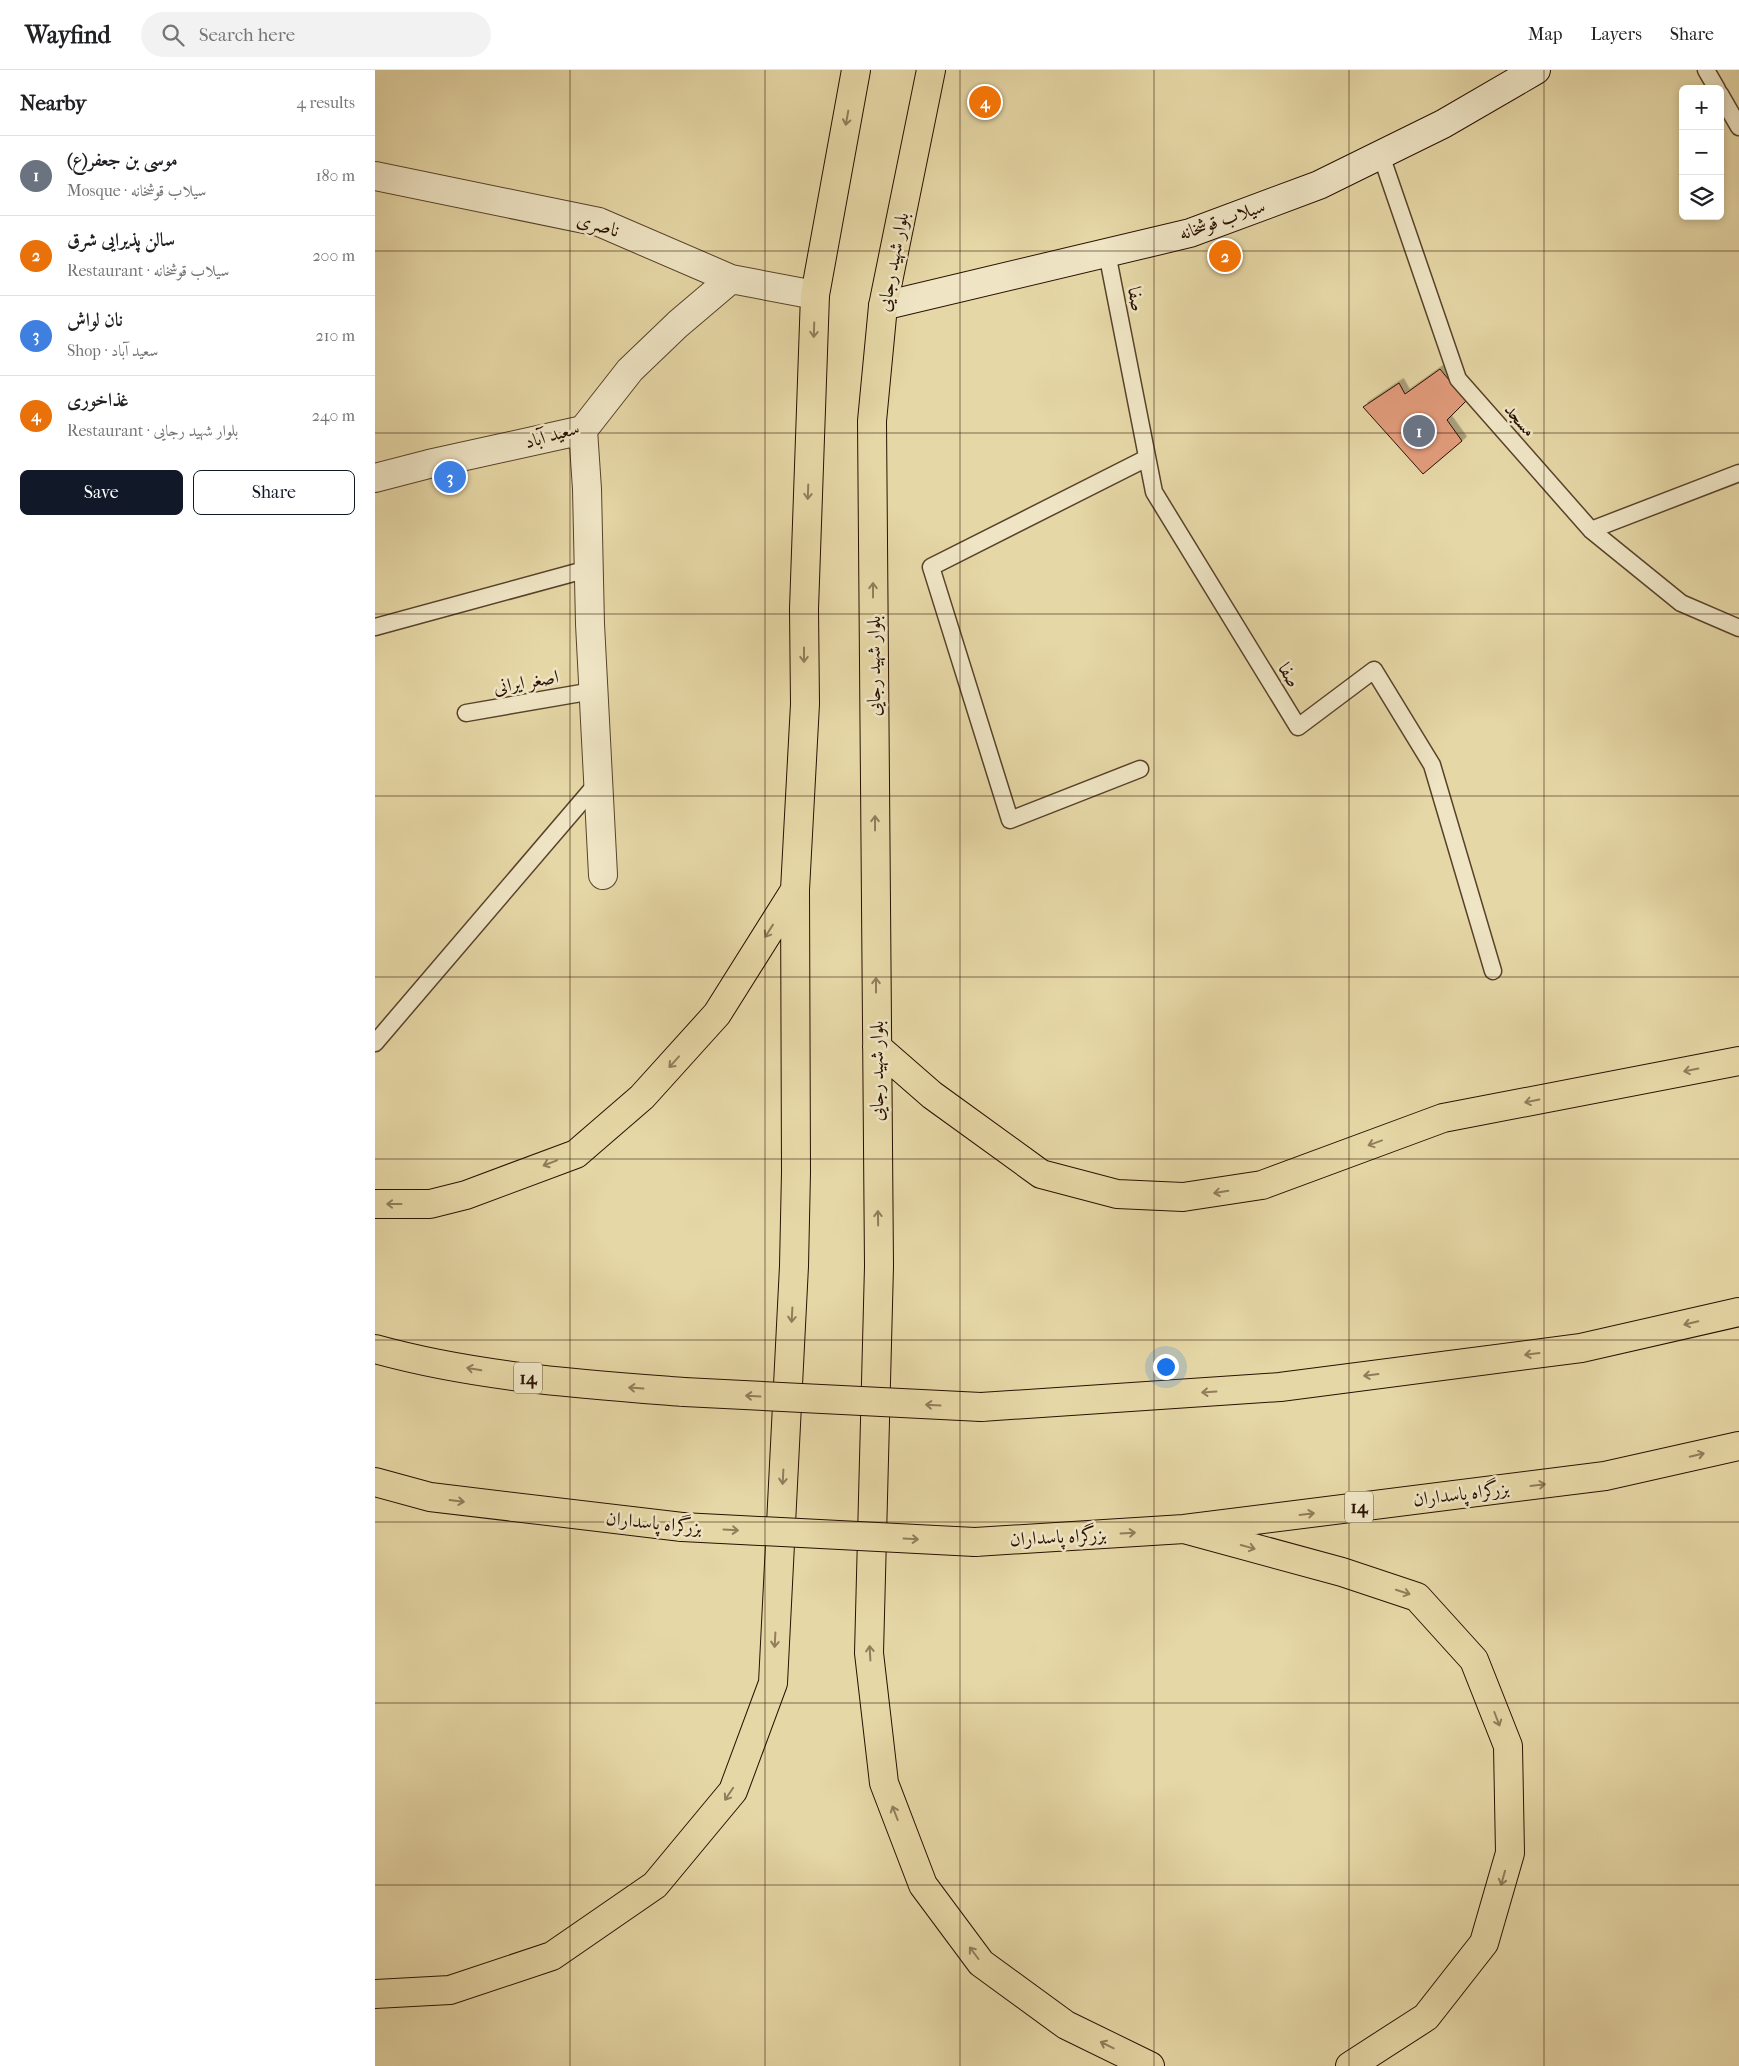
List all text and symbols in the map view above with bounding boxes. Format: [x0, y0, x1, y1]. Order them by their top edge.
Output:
search box [141, 12, 491, 57]
text: Wayfind [25, 21, 111, 49]
icon: search [159, 21, 187, 49]
text: Search here [199, 24, 295, 46]
text: Map [1528, 24, 1562, 45]
text: Layers [1590, 24, 1642, 45]
text: Share [1670, 24, 1714, 45]
pin: 4 [969, 83, 1001, 121]
map controls [1679, 85, 1724, 220]
button: + [1679, 85, 1724, 130]
text: Nearby [20, 91, 86, 115]
text: 4 results [297, 93, 355, 112]
one-way arrow [842, 110, 852, 126]
button: − [1679, 130, 1724, 175]
text: موسی بن جعفر(ع) [67, 149, 178, 171]
text: 1 [33, 166, 39, 185]
text: 180 m [316, 166, 355, 185]
button: layers [1679, 175, 1724, 220]
text: Mosque · سیلاب قوشخانه [67, 181, 206, 200]
street label: سیلاب قوشخانه [1176, 195, 1268, 246]
street label: ناصری [574, 208, 622, 243]
street label: بلوار شهید رجایی [873, 211, 915, 314]
text: سالن پذیرایی شرق [67, 229, 175, 251]
pin: 2 [1209, 237, 1241, 275]
text: 2 [32, 246, 40, 265]
text: 200 m [312, 246, 355, 265]
text: Restaurant · سیلاب قوشخانه [67, 261, 229, 280]
street label: صفا [1123, 285, 1149, 313]
text: نان لواش [67, 309, 123, 331]
one-way arrow [809, 322, 818, 338]
text: 3 [33, 326, 39, 345]
text: 210 m [316, 326, 355, 345]
text: Shop · سعید آباد [67, 341, 158, 360]
text: غذاخوری [67, 389, 129, 411]
street label: مسجد [1499, 399, 1541, 441]
text: 4 [31, 406, 41, 425]
text: 240 m [312, 406, 355, 425]
pin: 1 [1403, 412, 1435, 450]
street label: سعید آباد [522, 417, 582, 453]
text: Restaurant · بلوار شهید رجایی [67, 421, 238, 440]
pin: 3 [434, 458, 466, 496]
button: Save [20, 470, 183, 515]
button: Share [193, 470, 355, 515]
one-way arrow [803, 484, 813, 500]
one-way arrow [868, 582, 878, 598]
street label: بلوار شهید رجایی [863, 616, 887, 716]
one-way arrow [800, 647, 809, 663]
street label: صفا [1273, 659, 1305, 691]
street label: اصغر ایرانی [492, 665, 561, 700]
one-way arrow [870, 815, 880, 831]
one-way arrow [764, 924, 774, 938]
one-way arrow [871, 977, 881, 994]
street label: بلوار شهید رجایی [866, 1021, 890, 1121]
one-way arrow [668, 1056, 680, 1069]
one-way arrow [1684, 1066, 1700, 1076]
one-way arrow [1524, 1097, 1540, 1106]
one-way arrow [1368, 1139, 1383, 1148]
one-way arrow [542, 1160, 557, 1169]
one-way arrow [1213, 1187, 1229, 1197]
one-way arrow [386, 1199, 402, 1209]
one-way arrow [873, 1210, 883, 1226]
one-way arrow [787, 1307, 796, 1323]
one-way arrow [1684, 1319, 1700, 1328]
one-way arrow [1525, 1350, 1541, 1360]
your location [1153, 1354, 1179, 1380]
road number: 14 [514, 1362, 542, 1394]
one-way arrow [467, 1364, 483, 1374]
one-way arrow [1363, 1370, 1379, 1380]
one-way arrow [628, 1384, 644, 1393]
one-way arrow [1202, 1387, 1218, 1396]
one-way arrow [745, 1391, 761, 1400]
one-way arrow [925, 1400, 941, 1409]
one-way arrow [1689, 1450, 1705, 1459]
one-way arrow [779, 1469, 788, 1485]
street label: بزرگراه پاسداران [1411, 1475, 1511, 1513]
one-way arrow [1529, 1480, 1545, 1490]
road number: 14 [1345, 1491, 1373, 1522]
one-way arrow [448, 1496, 464, 1506]
street label: بزرگراه پاسداران [605, 1505, 704, 1541]
one-way arrow [1299, 1509, 1315, 1519]
street label: بزرگراه پاسداران [1009, 1521, 1108, 1553]
one-way arrow [723, 1525, 739, 1534]
one-way arrow [1120, 1528, 1136, 1537]
one-way arrow [903, 1534, 919, 1543]
one-way arrow [1239, 1543, 1255, 1552]
one-way arrow [1395, 1588, 1411, 1598]
one-way arrow [770, 1631, 779, 1647]
one-way arrow [865, 1645, 874, 1661]
one-way arrow [1493, 1711, 1502, 1726]
one-way arrow [724, 1787, 735, 1801]
one-way arrow [890, 1805, 899, 1821]
one-way arrow [1498, 1870, 1508, 1886]
one-way arrow [969, 1946, 979, 1960]
one-way arrow [1099, 2040, 1114, 2050]

